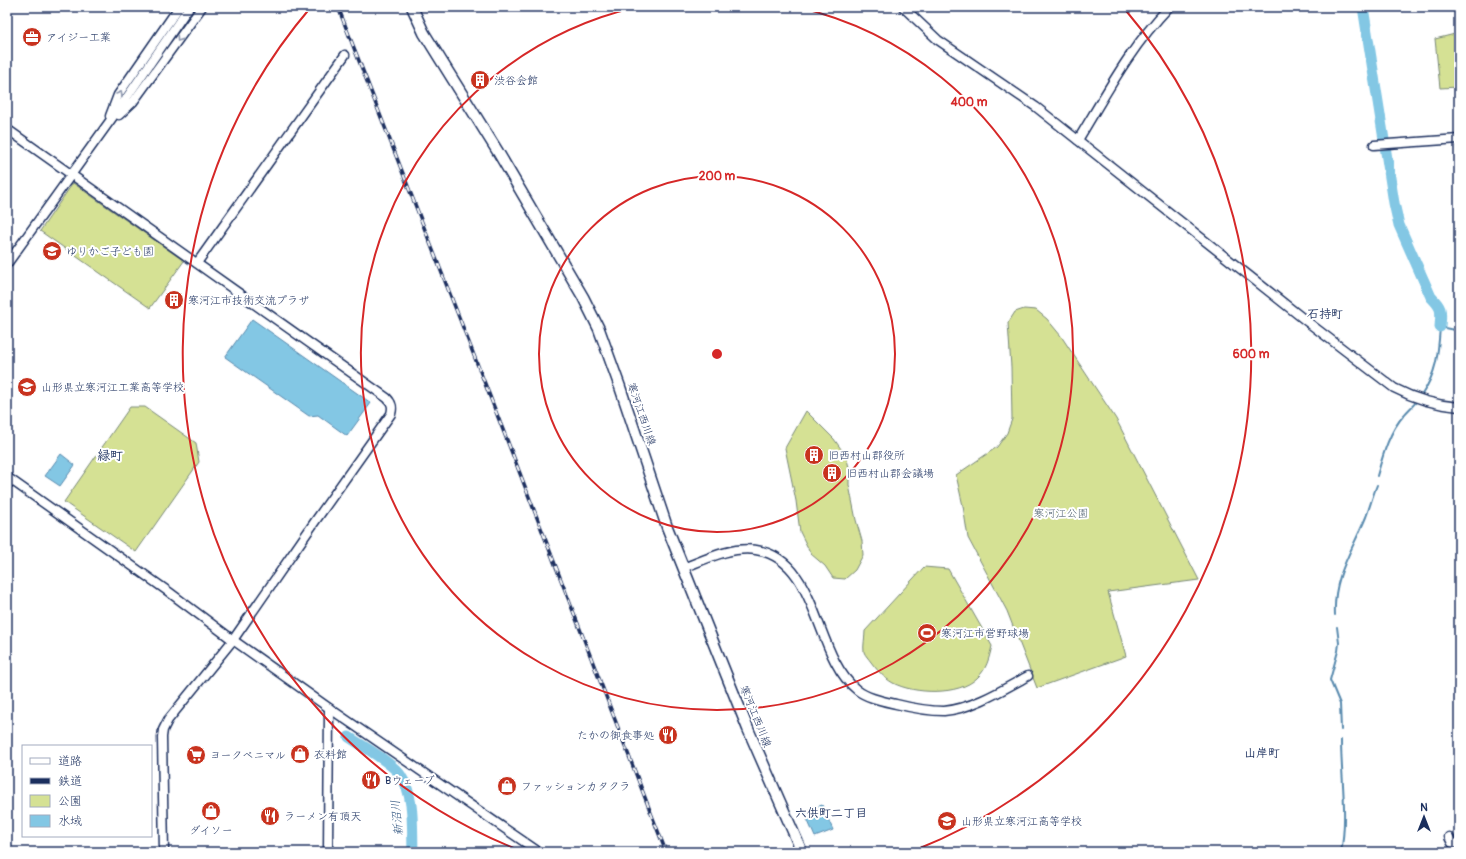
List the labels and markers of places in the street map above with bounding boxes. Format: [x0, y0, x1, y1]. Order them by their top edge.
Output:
office icon: アイジー工業 [21, 26, 43, 48]
place label: アイジー工業 [46, 31, 111, 44]
building icon: 渋谷会館 [469, 69, 491, 91]
place label: 渋谷会館 [494, 74, 538, 87]
school or university icon: ゆりかご子ども園 [41, 240, 63, 262]
place label: ゆりかご子ども園 [66, 245, 154, 258]
building icon: 寒河江市技術交流プラザ [163, 289, 185, 311]
place label: 寒河江市技術交流プラザ [188, 294, 309, 307]
centre of rings [710, 347, 724, 361]
school or university icon: 山形県立寒河江工業高等学校 [16, 376, 38, 398]
place label: 山形県立寒河江工業高等学校 [41, 381, 184, 394]
building icon: 旧西村山郡役所 [803, 444, 825, 466]
place label: 旧西村山郡役所 [828, 449, 905, 462]
building icon: 旧西村山郡会議場 [821, 462, 843, 484]
place label: 旧西村山郡会議場 [846, 467, 934, 480]
sports icon: 寒河江市営野球場 [916, 622, 938, 644]
place label: 寒河江市営野球場 [941, 627, 1029, 640]
restaurant icon: たかの御食事処 [657, 724, 679, 746]
place label: たかの御食事処 [577, 729, 654, 742]
shop icon: 衣料館 [289, 743, 311, 765]
supermarket icon: ヨークベニマル [185, 744, 207, 766]
place label: 衣料館 [314, 748, 347, 761]
place label: ヨークベニマル [210, 749, 286, 762]
restaurant icon: Bウェーブ [360, 769, 382, 791]
place label: Bウェーブ [385, 774, 435, 787]
shop icon: ファッションカタクラ [496, 775, 518, 797]
place label: ファッションカタクラ [521, 780, 630, 793]
shop icon: ダイソー [200, 800, 222, 822]
restaurant icon: ラーメン有頂天 [259, 805, 281, 827]
place label: ラーメン有頂天 [284, 810, 361, 823]
school or university icon: 山形県立寒河江高等学校 [936, 810, 958, 832]
place label: 山形県立寒河江高等学校 [961, 815, 1082, 828]
place label: ダイソー [190, 824, 232, 837]

